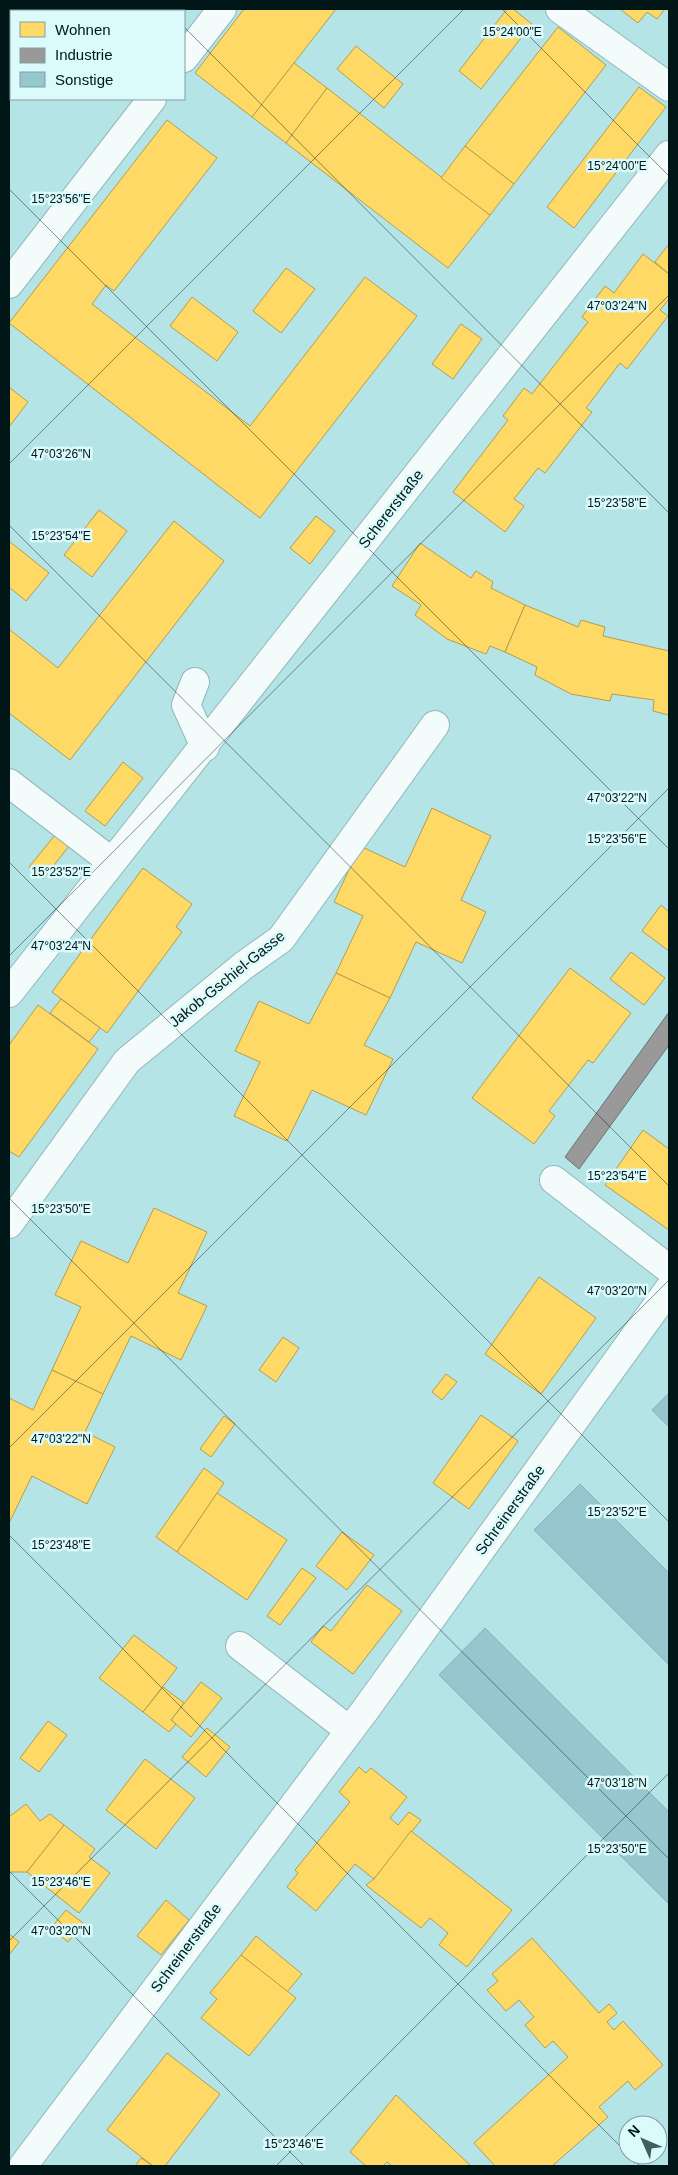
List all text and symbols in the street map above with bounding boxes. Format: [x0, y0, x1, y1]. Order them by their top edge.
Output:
legend [10, 10, 185, 100]
text: Wohnen [55, 21, 111, 38]
text: 15°24'00"E [482, 25, 542, 39]
text: Industrie [55, 46, 113, 63]
text: Sonstige [55, 71, 113, 88]
text: 15°24'00"E [587, 159, 647, 173]
text: 15°23'56"E [31, 192, 91, 206]
text: 47°03'24"N [587, 299, 647, 313]
text: 47°03'26"N [31, 447, 91, 461]
street label: Schererstraße [355, 466, 427, 551]
text: 15°23'58"E [587, 496, 647, 510]
text: 15°23'54"E [31, 529, 91, 543]
text: 47°03'22"N [587, 791, 647, 805]
text: 15°23'56"E [587, 832, 647, 846]
text: 15°23'52"E [31, 865, 91, 879]
street label: Jakob-Gschiel-Gasse [166, 927, 288, 1030]
text: 47°03'24"N [31, 939, 91, 953]
text: 15°23'54"E [587, 1169, 647, 1183]
text: 15°23'50"E [31, 1202, 91, 1216]
text: 47°03'20"N [587, 1284, 647, 1298]
text: 47°03'22"N [31, 1432, 91, 1446]
street label: Schreinerstraße [471, 1462, 548, 1558]
text: 15°23'52"E [587, 1505, 647, 1519]
text: 15°23'48"E [31, 1538, 91, 1552]
text: 47°03'18"N [587, 1776, 647, 1790]
text: 15°23'50"E [587, 1842, 647, 1856]
text: 15°23'46"E [31, 1875, 91, 1889]
street label: Schreinerstraße [147, 1900, 225, 1995]
text: 47°03'20"N [31, 1924, 91, 1938]
north arrow [618, 2115, 668, 2165]
text: N [625, 2122, 643, 2140]
text: 15°23'46"E [264, 2137, 324, 2151]

